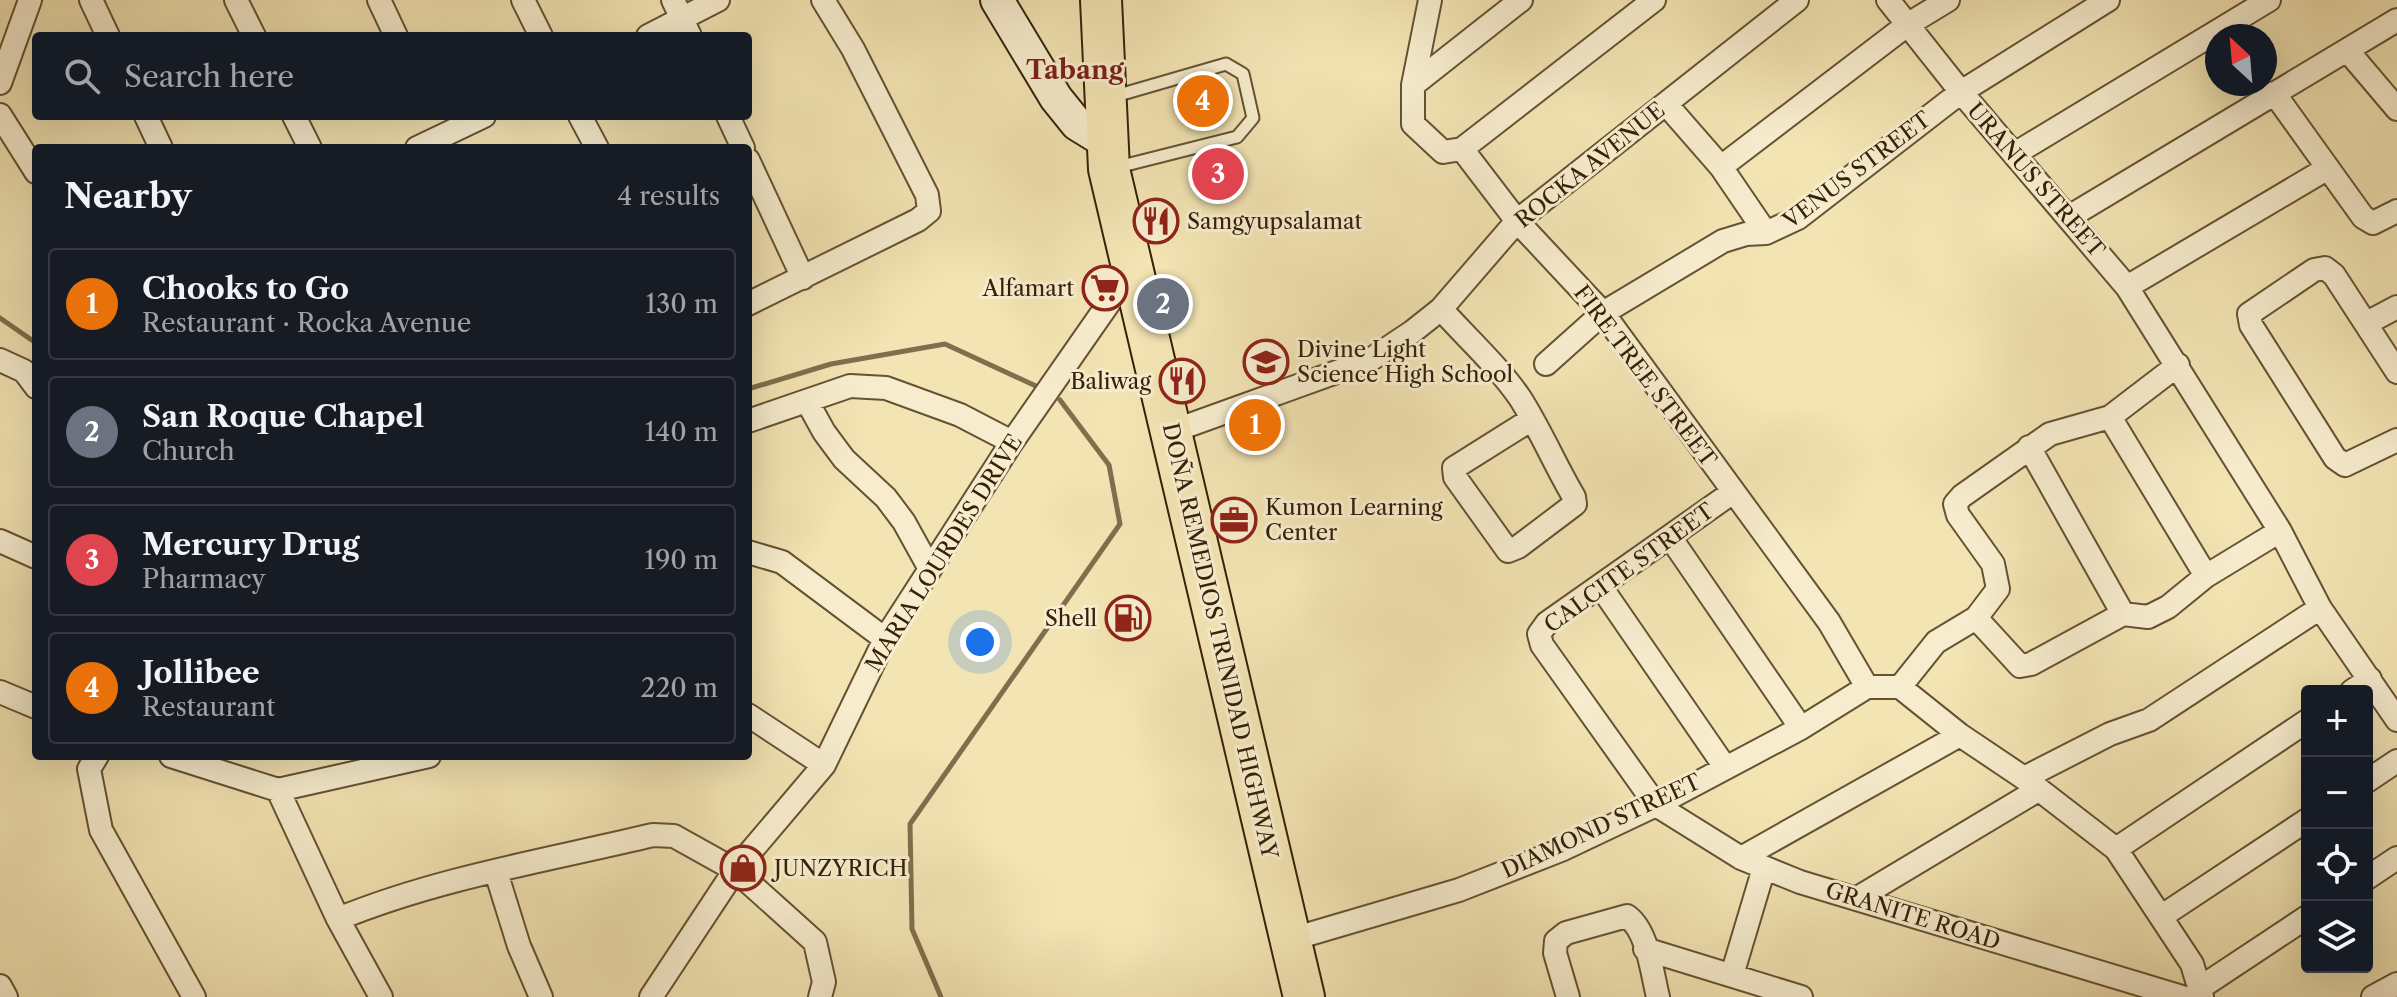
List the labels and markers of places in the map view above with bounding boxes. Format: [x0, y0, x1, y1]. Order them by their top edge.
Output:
pin: 4 [1177, 71, 1229, 131]
pin: 3 [1192, 144, 1244, 204]
restaurant icon: Samgyupsalamat [1132, 197, 1180, 245]
place label: Samgyupsalamat [1187, 208, 1363, 235]
supermarket icon: Alfamart [1081, 264, 1129, 312]
pin: 2 [1137, 274, 1189, 334]
place label: Alfamart [982, 275, 1074, 302]
place label: Divine Light Science High School [1297, 336, 1514, 388]
school or university icon: Divine Light Science High School [1242, 338, 1290, 386]
restaurant icon: Baliwag [1158, 357, 1206, 405]
place label: Baliwag [1070, 368, 1151, 395]
pin: 1 [1229, 395, 1281, 455]
place label: Kumon Learning Center [1265, 494, 1443, 546]
office icon: Kumon Learning Center [1210, 496, 1258, 544]
fuel station icon: Shell [1104, 594, 1152, 642]
place label: Shell [1045, 605, 1097, 632]
shop icon: JUNZYRICH [719, 844, 767, 892]
place label: JUNZYRICH [771, 855, 908, 882]

